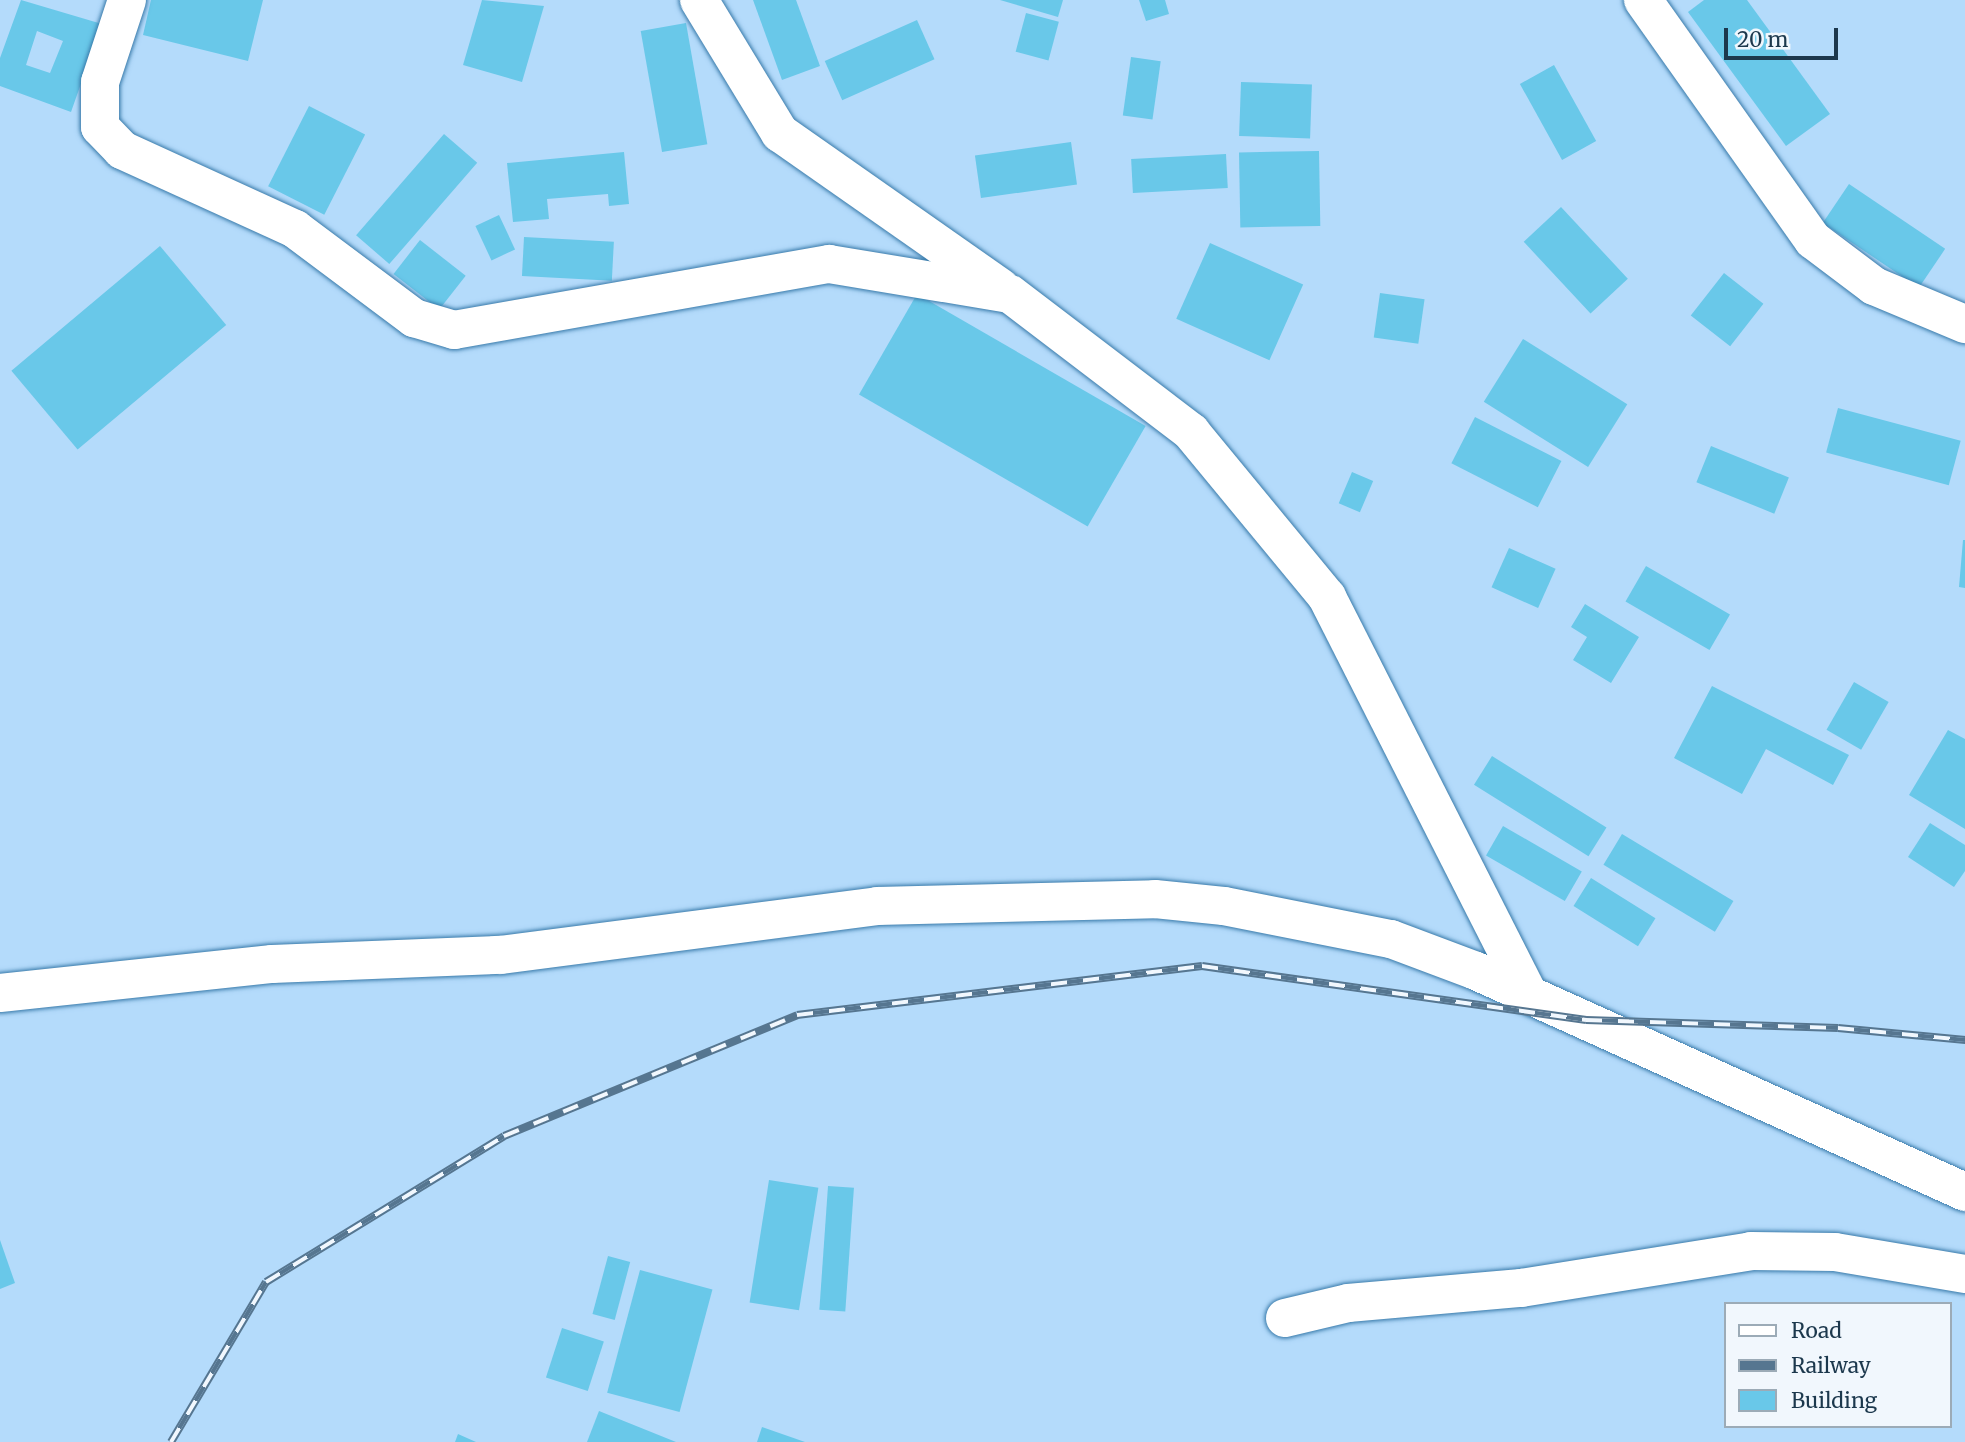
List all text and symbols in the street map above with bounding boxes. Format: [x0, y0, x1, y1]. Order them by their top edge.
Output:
scale bar [1727, 14, 1841, 58]
text: 20 m [1737, 26, 1788, 53]
legend [1724, 1302, 1951, 1428]
text: Road [1791, 1317, 1842, 1344]
text: Railway [1791, 1352, 1871, 1379]
text: Building [1791, 1387, 1877, 1414]

